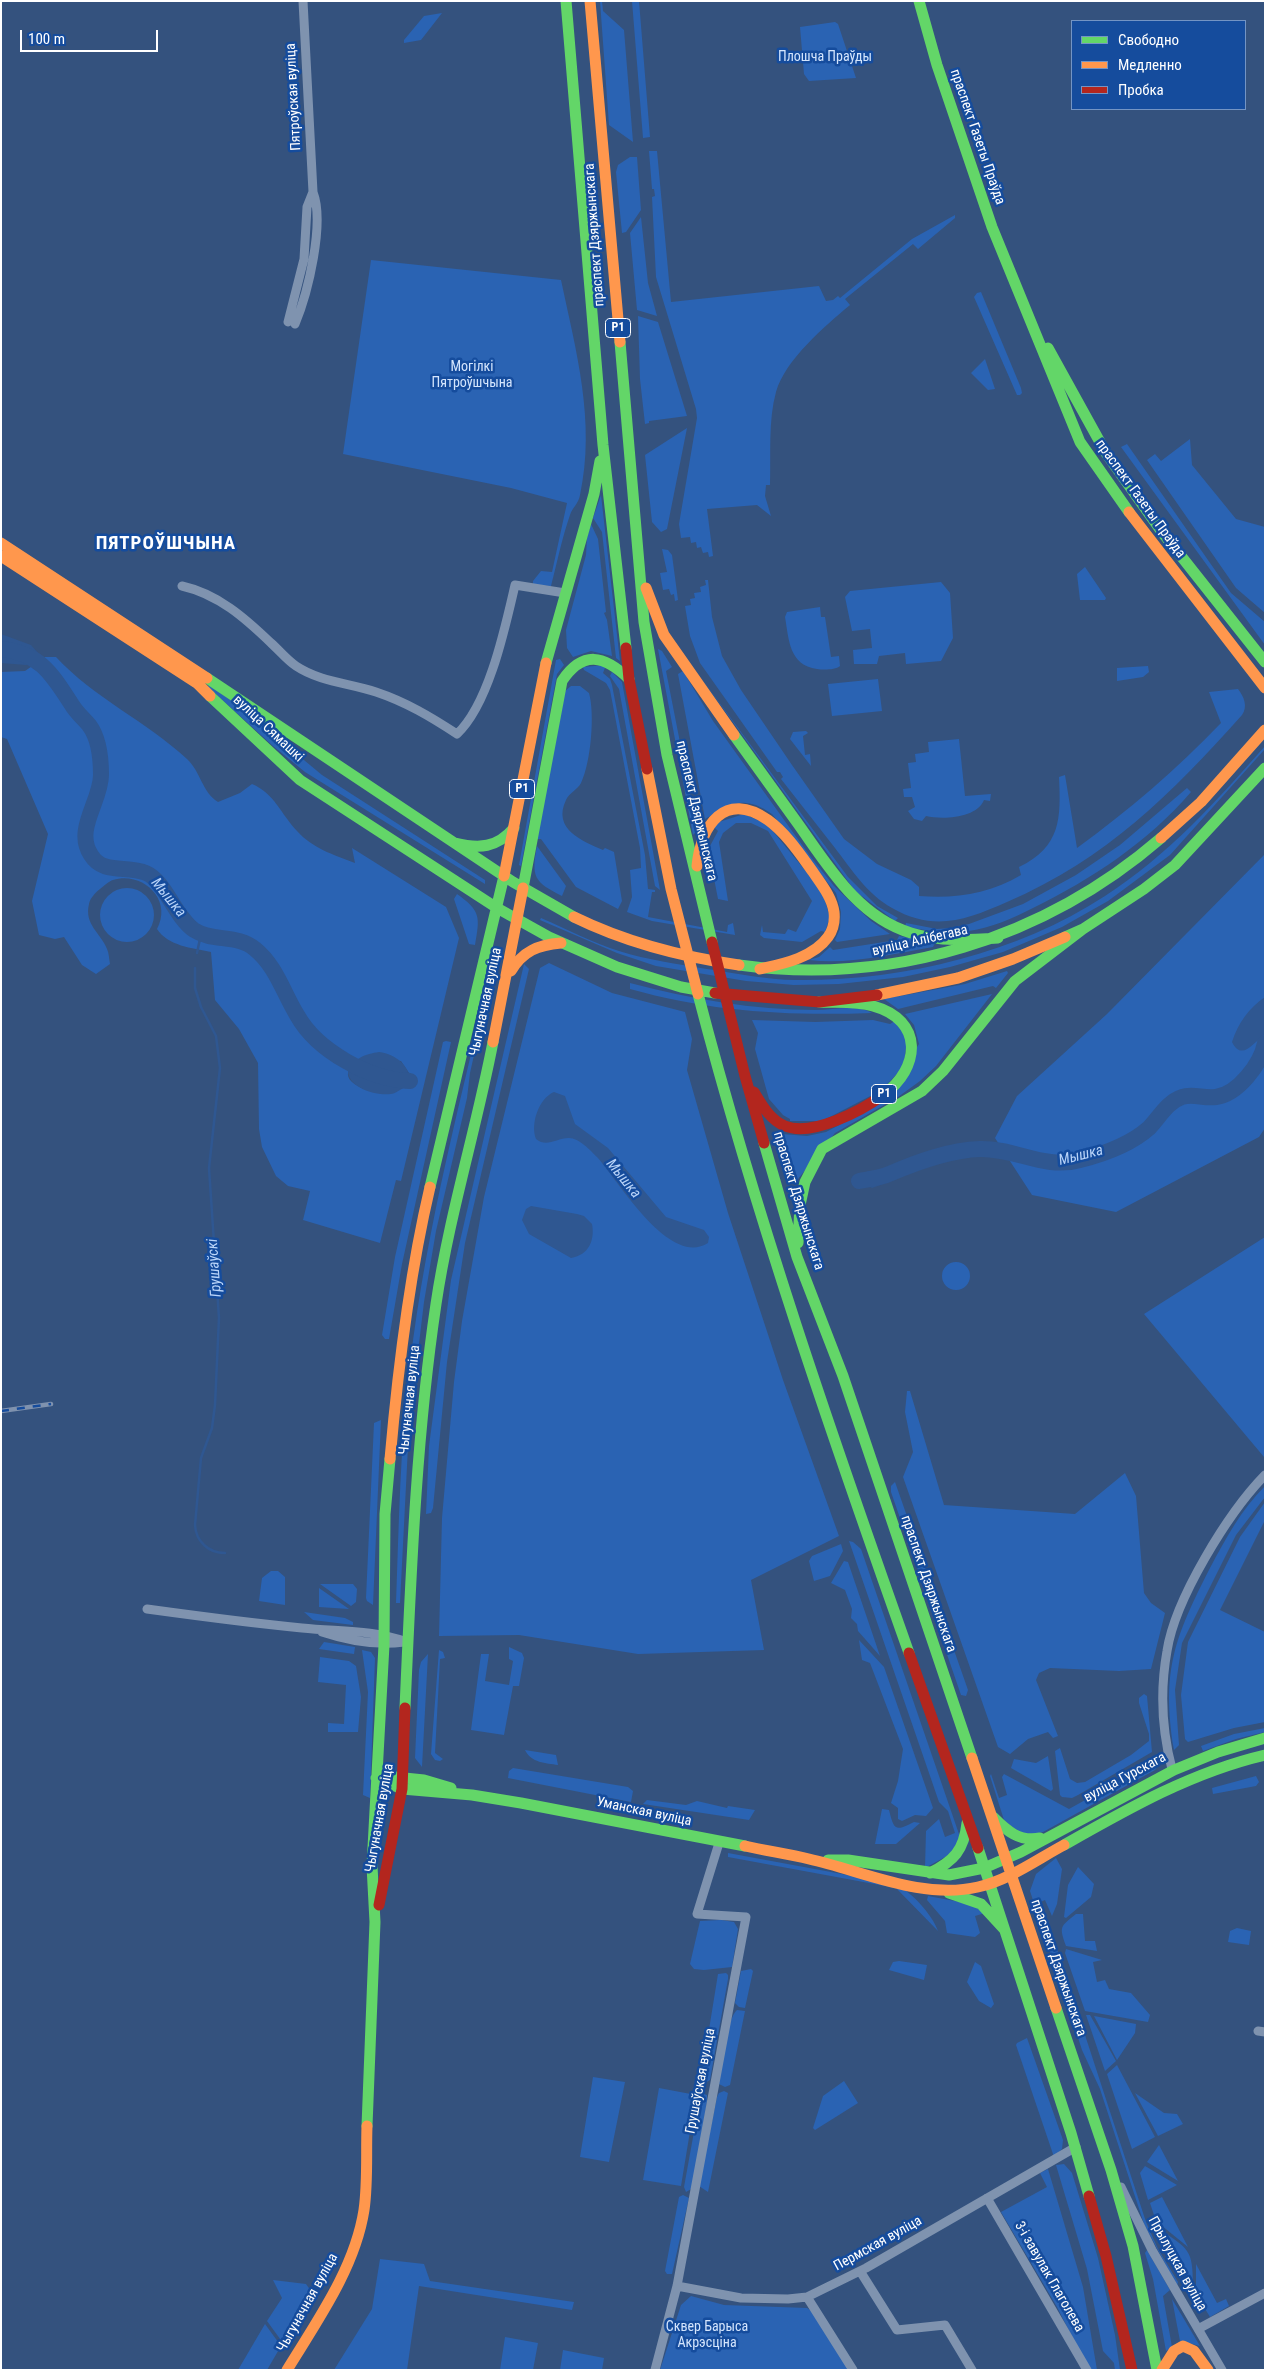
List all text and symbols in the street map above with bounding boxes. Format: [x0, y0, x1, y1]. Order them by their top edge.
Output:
scale bar [22, 20, 160, 52]
legend [1071, 20, 1246, 110]
text: 100 m [28, 30, 65, 48]
text: Свободно [1118, 31, 1179, 49]
street label: Пятроўская вуліца [283, 43, 305, 151]
park label: Плошча Праўды [778, 49, 872, 65]
text: Медленно [1118, 56, 1182, 74]
street label: праспект Газеты Праўда [946, 67, 1008, 207]
text: Пробка [1118, 81, 1164, 99]
street label: праспект Дзяржынскага [582, 163, 608, 307]
road number: Р1 [606, 318, 630, 338]
park label: Могілкі Пятроўшчына [432, 359, 512, 392]
street label: праспект Газеты Праўда [1091, 437, 1189, 561]
district label: ПЯТРОЎШЧЫНА [94, 533, 238, 555]
street label: вуліца Сямашкі [229, 692, 307, 766]
street label: праспект Дзяржынскага [672, 739, 720, 883]
road number: Р1 [510, 780, 534, 799]
water label: Мышка [147, 875, 189, 921]
street label: вуліца Алібегава [871, 922, 969, 960]
street label: Чыгуначная вуліца [466, 946, 506, 1058]
road number: Р1 [872, 1084, 896, 1104]
street label: праспект Дзяржынскага [769, 1130, 827, 1272]
water label: Мышка [1057, 1142, 1105, 1170]
water label: Мышка [602, 1156, 644, 1202]
water label: Грушаўскі [204, 1238, 226, 1298]
street label: Чыгуначная вуліца [396, 1344, 424, 1456]
street label: праспект Дзяржынскага [897, 1513, 959, 1655]
street label: вуліца Гурскага [1081, 1749, 1169, 1807]
street label: Чыгуначная вуліца [362, 1762, 398, 1874]
street label: Уманская вуліца [595, 1794, 693, 1830]
street label: праспект Дзяржынскага [1027, 1897, 1089, 2039]
street label: Грушаўская вуліца [683, 2027, 719, 2135]
street label: Пермская вуліца [831, 2213, 925, 2275]
street label: Прылуцкая вуліца [1144, 2214, 1210, 2314]
street label: 3-і завулак Глаголева [1011, 2219, 1087, 2335]
street label: Чыгуначная вуліца [274, 2251, 342, 2355]
park label: Сквер Барыса Акрэсціна [666, 2319, 748, 2352]

